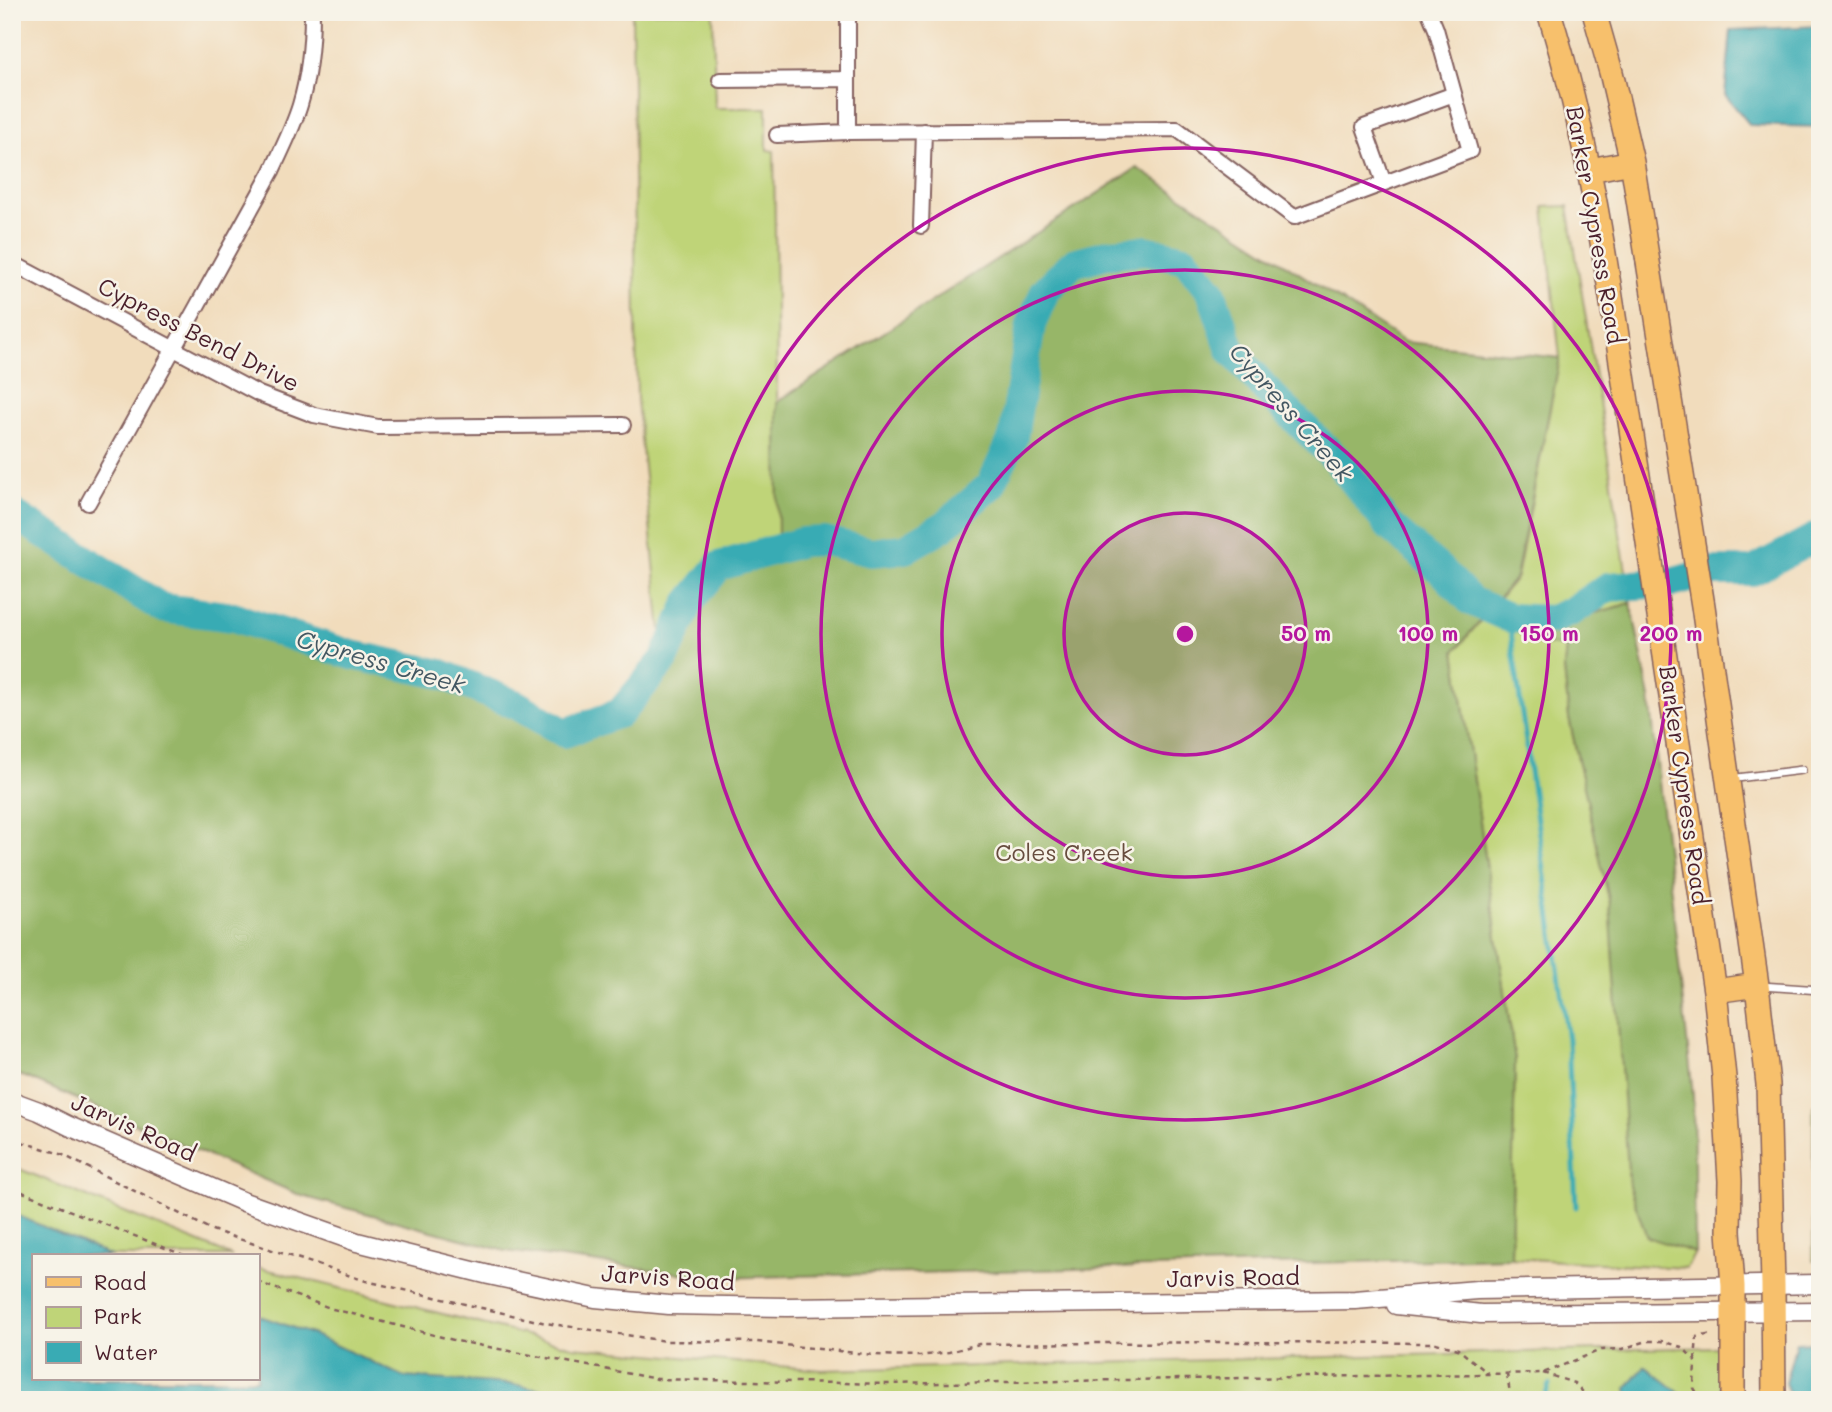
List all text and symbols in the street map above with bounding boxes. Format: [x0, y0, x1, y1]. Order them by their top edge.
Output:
street label: Barker Cypress Road [1560, 104, 1632, 346]
street label: Cypress Bend Drive [93, 270, 305, 398]
water label: Cypress Creek [1223, 336, 1362, 489]
text: 50 m [1281, 619, 1331, 646]
text: 100 m [1398, 619, 1458, 646]
text: 150 m [1519, 619, 1579, 646]
text: 200 m [1640, 619, 1702, 646]
water label: Cypress Creek [293, 622, 470, 700]
centre of rings [1173, 622, 1197, 646]
street label: Barker Cypress Road [1653, 664, 1717, 906]
park label: Coles Creek [995, 837, 1133, 867]
street label: Jarvis Road [67, 1086, 201, 1168]
legend [32, 1254, 259, 1380]
street label: Jarvis Road [600, 1257, 736, 1297]
street label: Jarvis Road [1166, 1261, 1300, 1293]
text: Road [94, 1268, 146, 1295]
text: Park [94, 1302, 142, 1329]
text: Water [94, 1338, 158, 1365]

